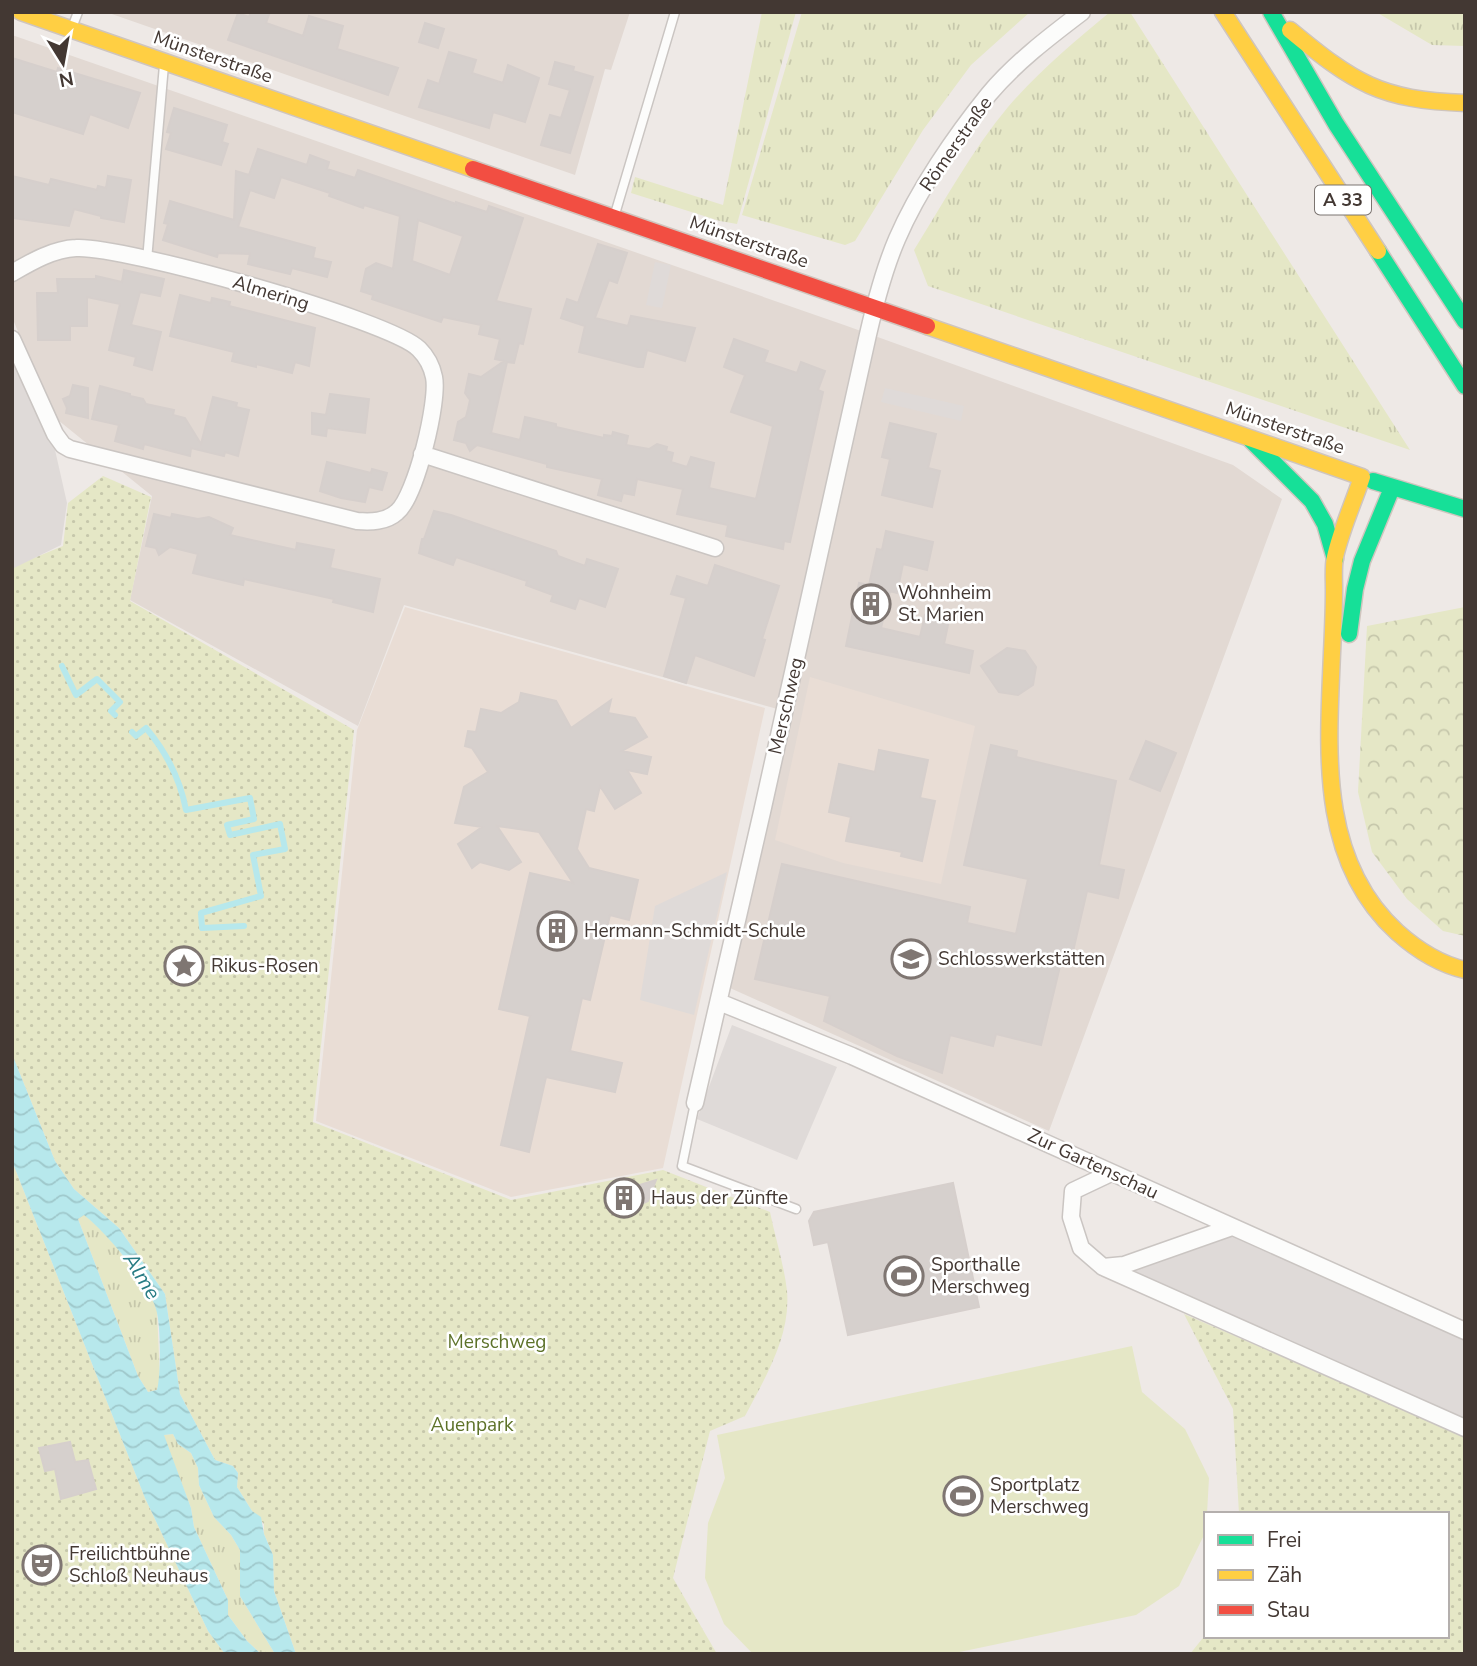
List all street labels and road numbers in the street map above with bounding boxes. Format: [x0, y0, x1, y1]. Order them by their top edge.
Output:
street label: Münsterstraße [150, 24, 276, 90]
street label: Römerstraße [914, 91, 998, 197]
road number: A 33 [1315, 186, 1371, 215]
street label: Münsterstraße [686, 209, 812, 275]
street label: Almering [229, 269, 313, 317]
street label: Münsterstraße [1222, 395, 1348, 461]
street label: Merschweg [762, 655, 810, 757]
street label: Zur Gartenschau [1023, 1122, 1163, 1206]

